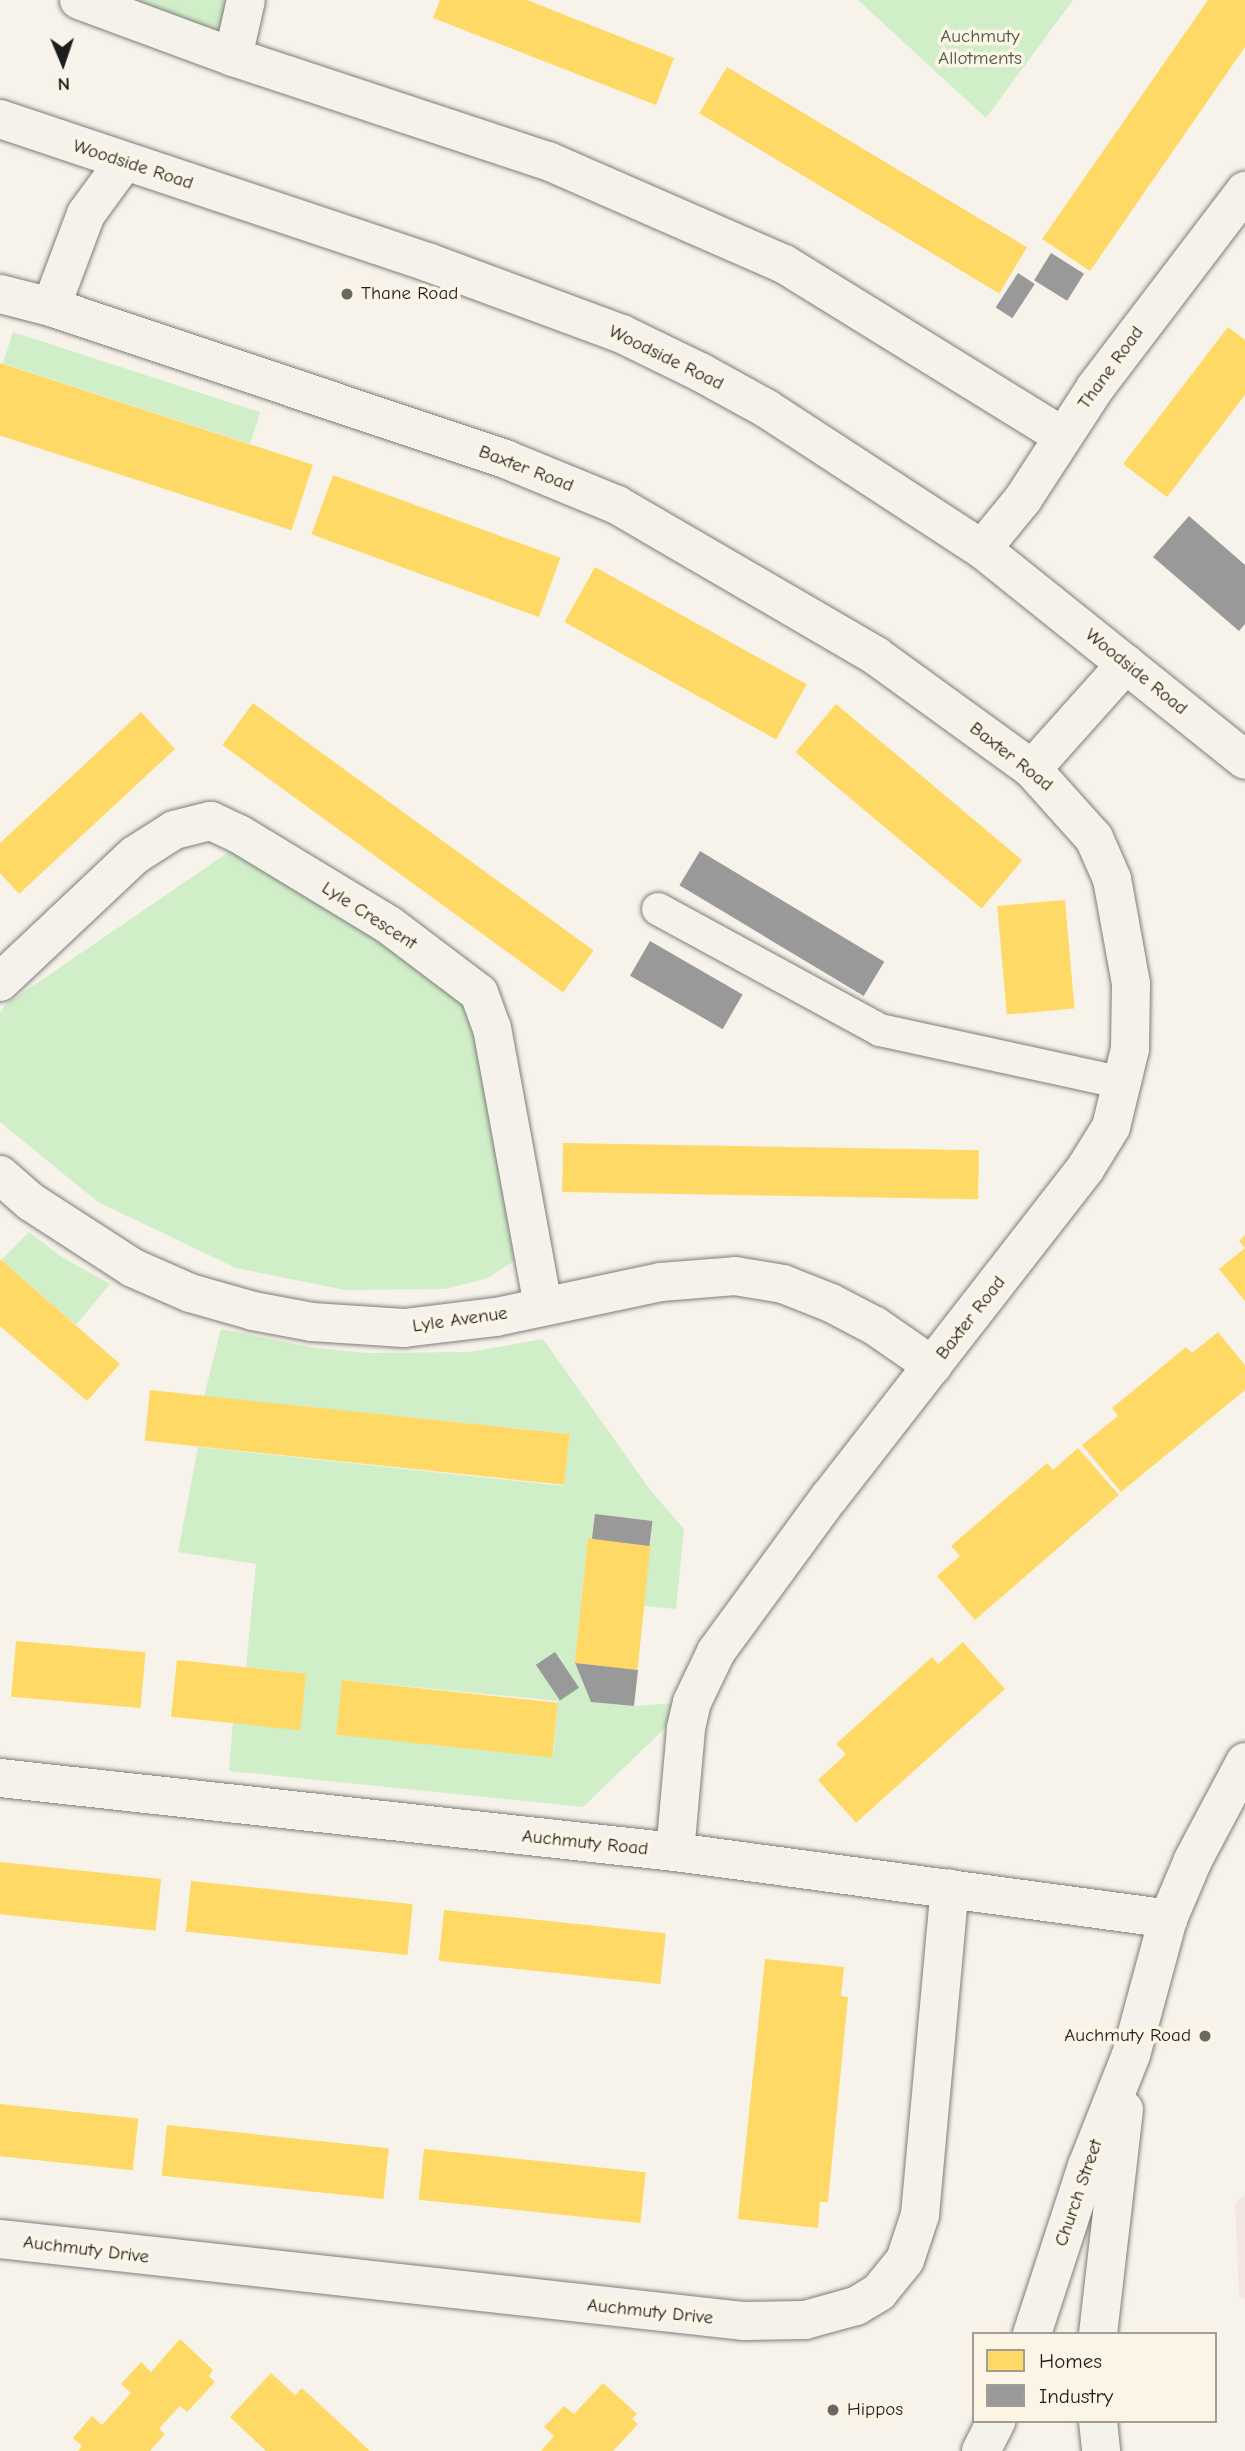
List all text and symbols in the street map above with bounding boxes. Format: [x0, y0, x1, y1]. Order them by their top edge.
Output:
park label: Auchmuty Allotments [938, 26, 1022, 70]
north arrow [28, 28, 98, 98]
text: N [57, 73, 70, 95]
street label: Woodside Road [70, 135, 196, 195]
place label: Thane Road [361, 283, 458, 305]
marker: Thane Road [339, 286, 355, 302]
street label: Woodside Road [605, 320, 727, 396]
street label: Thane Road [1073, 322, 1149, 414]
street label: Baxter Road [475, 440, 577, 498]
street label: Woodside Road [1080, 624, 1192, 720]
street label: Baxter Road [965, 717, 1057, 797]
street label: Lyle Crescent [317, 877, 421, 955]
street label: Baxter Road [931, 1272, 1011, 1364]
street label: Lyle Avenue [411, 1302, 509, 1338]
street label: Auchmuty Road [521, 1825, 649, 1861]
place label: Auchmuty Road [1064, 2025, 1191, 2047]
marker: Auchmuty Road [1197, 2028, 1213, 2044]
street label: Church Street [1050, 2136, 1108, 2250]
street label: Auchmuty Drive [22, 2231, 150, 2269]
street label: Auchmuty Drive [586, 2294, 714, 2330]
legend [972, 2332, 1217, 2423]
text: Homes [1039, 2349, 1102, 2373]
text: Industry [1039, 2384, 1113, 2408]
place label: Hippos [847, 2399, 903, 2421]
marker: Hippos [825, 2402, 841, 2418]

